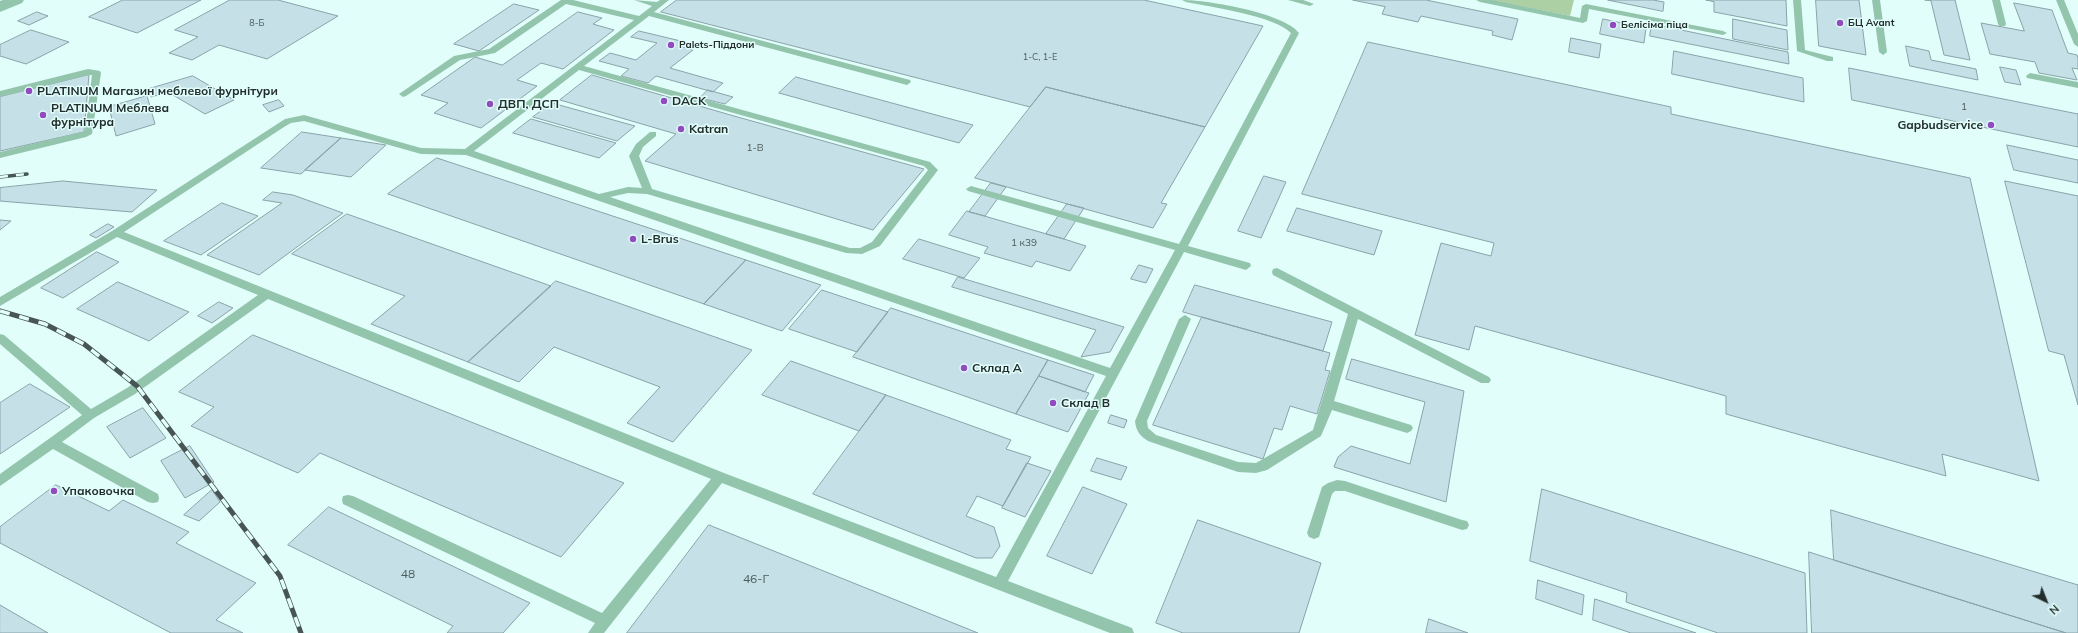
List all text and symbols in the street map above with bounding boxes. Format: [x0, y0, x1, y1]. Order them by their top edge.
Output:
place label: БЦ Avant [1848, 17, 1894, 29]
house number: 8-Б [249, 18, 265, 28]
marker: БЦ Avant [1835, 18, 1845, 28]
place label: Белісіма піца [1621, 19, 1688, 31]
marker: Белісіма піца [1608, 20, 1618, 30]
place label: Palets-Піддони [679, 39, 754, 51]
marker: Palets-Піддони [666, 40, 676, 50]
house number: 1-С, 1-E [1023, 52, 1057, 62]
place label: PLATINUM Магазин меблевої фурнітури [37, 84, 278, 98]
marker: PLATINUM Магазин меблевої фурнітури [24, 86, 34, 96]
place label: DACK [672, 94, 706, 108]
marker: DACK [659, 96, 669, 106]
place label: ДВП, ДСП [498, 97, 559, 111]
marker: ДВП, ДСП [485, 99, 495, 109]
place label: PLATINUM Меблева фурнітура [51, 101, 169, 129]
house number: 1 [1961, 101, 1967, 113]
marker: PLATINUM Меблева фурнітура [38, 110, 48, 120]
place label: Gapbudservice [1897, 118, 1983, 132]
marker: Gapbudservice [1986, 120, 1996, 130]
place label: Katran [689, 122, 728, 136]
marker: Katran [676, 124, 686, 134]
house number: 1-В [746, 142, 764, 154]
place label: L-Brus [641, 232, 679, 246]
marker: L-Brus [628, 234, 638, 244]
house number: 1 к39 [1011, 237, 1037, 249]
place label: Склад A [972, 361, 1022, 375]
marker: Склад A [959, 363, 969, 373]
place label: Склад B [1061, 396, 1110, 410]
marker: Склад B [1048, 398, 1058, 408]
place label: Упаковочка [62, 484, 134, 498]
marker: Упаковочка [49, 486, 59, 496]
house number: 48 [401, 567, 415, 581]
house number: 46-Г [743, 572, 769, 586]
north arrow [2026, 581, 2066, 621]
text: N [2046, 602, 2062, 618]

